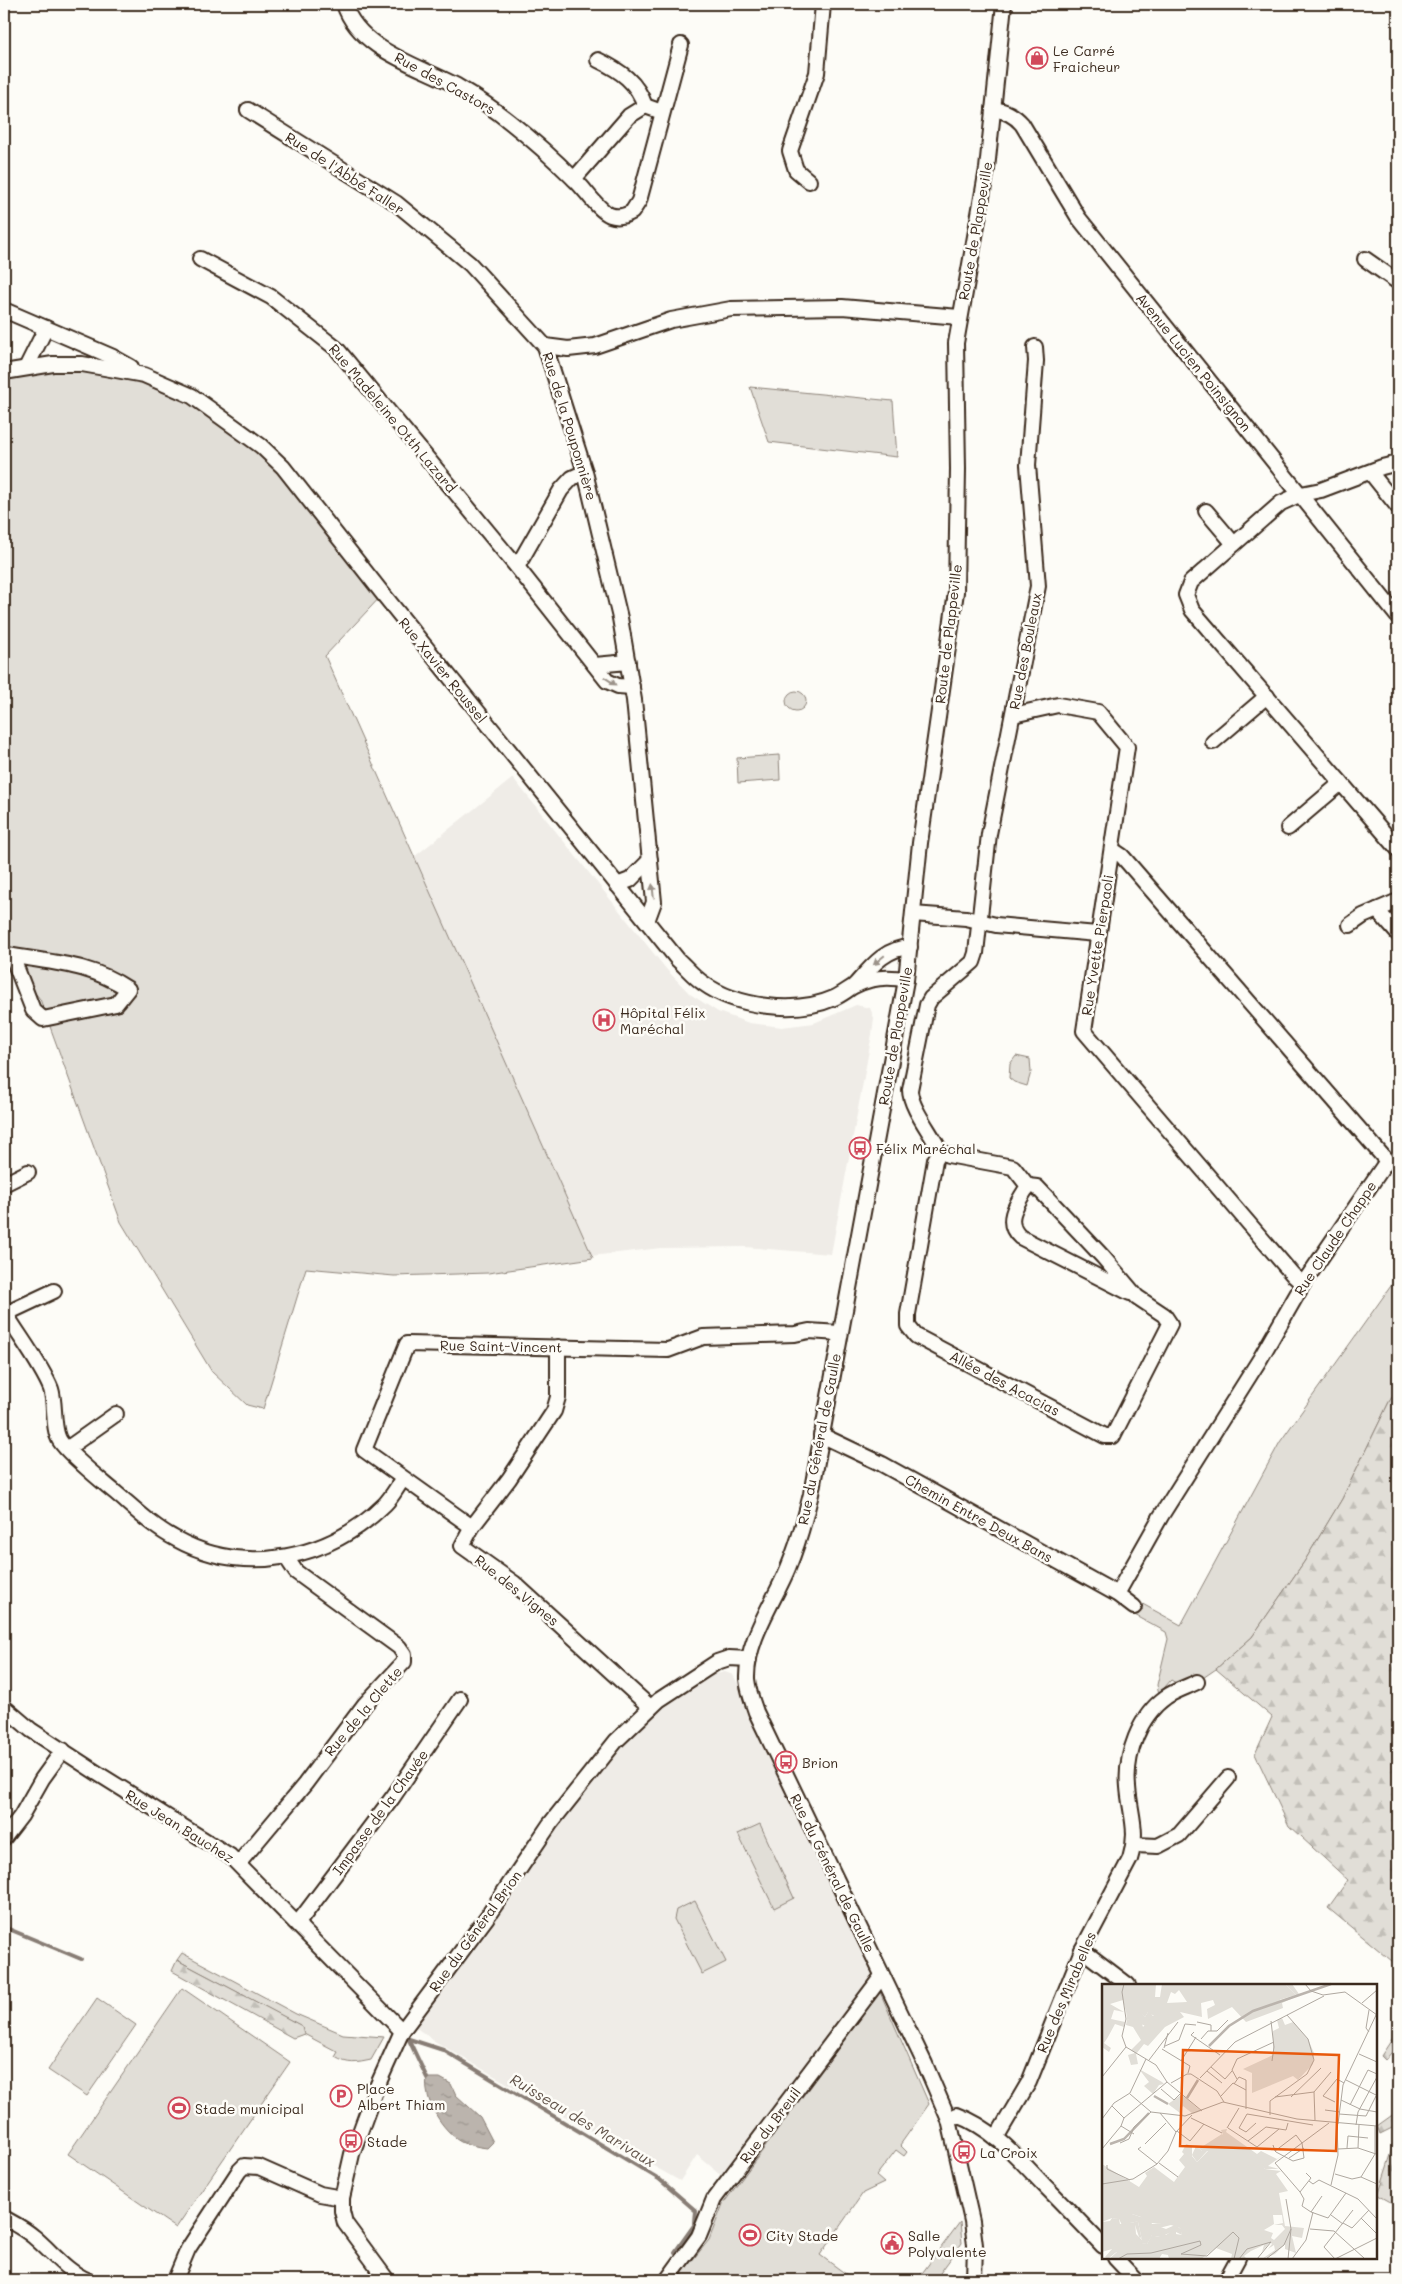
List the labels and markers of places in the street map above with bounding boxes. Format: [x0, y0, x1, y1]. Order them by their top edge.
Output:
place label: Le Carré Fraicheur [1053, 41, 1120, 76]
shop icon: Le Carré Fraicheur [1025, 46, 1049, 70]
place label: Hôpital Félix Maréchal [620, 1003, 706, 1038]
hospital icon: Hôpital Félix Maréchal [592, 1008, 616, 1032]
bus stop icon: Félix Maréchal [848, 1136, 872, 1160]
place label: Félix Maréchal [876, 1139, 976, 1158]
bus stop icon: Brion [774, 1750, 798, 1774]
place label: Brion [802, 1753, 838, 1772]
place label: Place Albert Thiam [357, 2079, 445, 2114]
parking icon: Place Albert Thiam [329, 2084, 353, 2108]
sports icon: Stade municipal [167, 2096, 191, 2120]
place label: Stade municipal [195, 2099, 304, 2118]
bus stop icon: Stade [339, 2129, 363, 2153]
place label: Stade [367, 2132, 407, 2151]
bus stop icon: La Croix [952, 2140, 976, 2164]
place label: La Croix [980, 2143, 1037, 2162]
sports icon: City Stade [738, 2223, 762, 2247]
place label: City Stade [766, 2226, 839, 2245]
place label: Salle Polyvalente [908, 2226, 987, 2261]
public building icon: Salle Polyvalente [880, 2231, 904, 2255]

